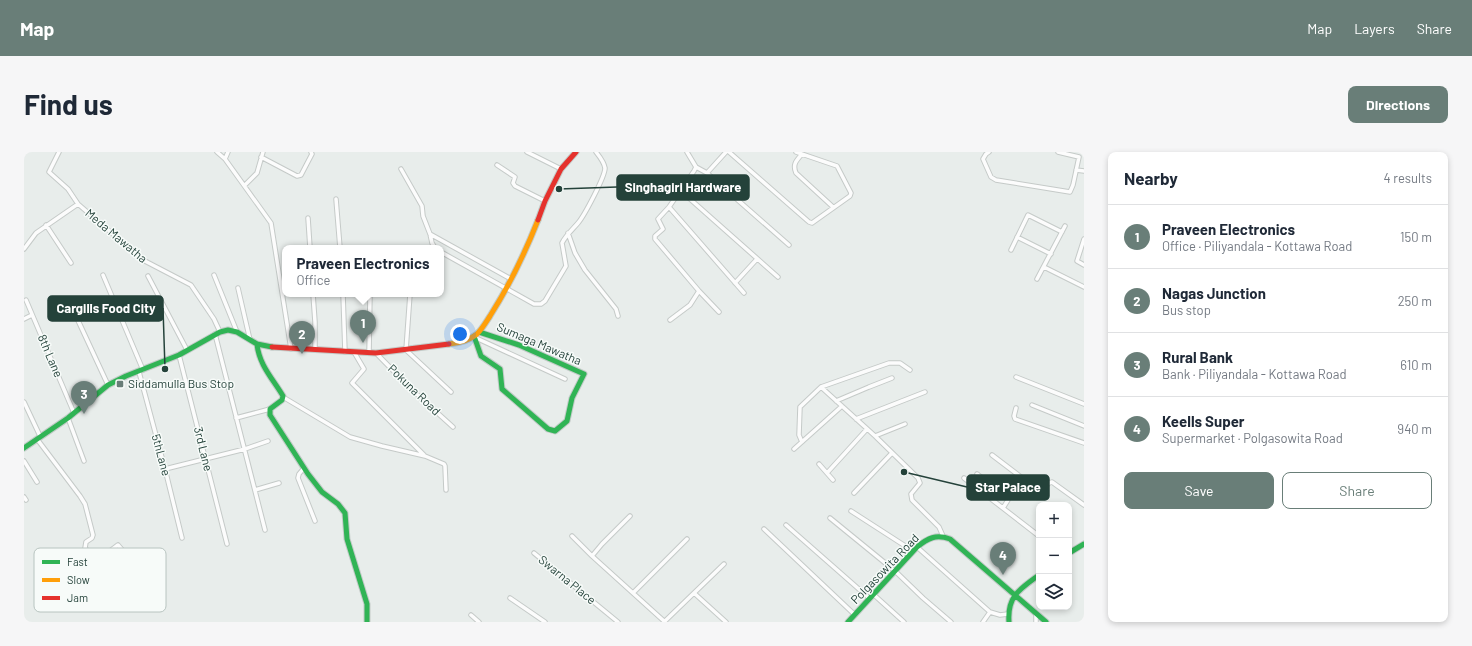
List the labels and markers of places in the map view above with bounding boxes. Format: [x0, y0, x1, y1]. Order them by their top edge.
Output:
callout: Singhagiri Hardware [617, 175, 749, 200]
callout: Cargills Food City [48, 296, 163, 321]
pin: 1 [350, 310, 376, 343]
pin: 2 [289, 321, 315, 354]
place label: Siddamulla Bus Stop [128, 376, 234, 390]
marker: Siddamulla Bus Stop [115, 379, 125, 389]
pin: 3 [71, 381, 97, 414]
callout: Star Palace [967, 475, 1049, 500]
pin: 4 [990, 542, 1016, 575]

